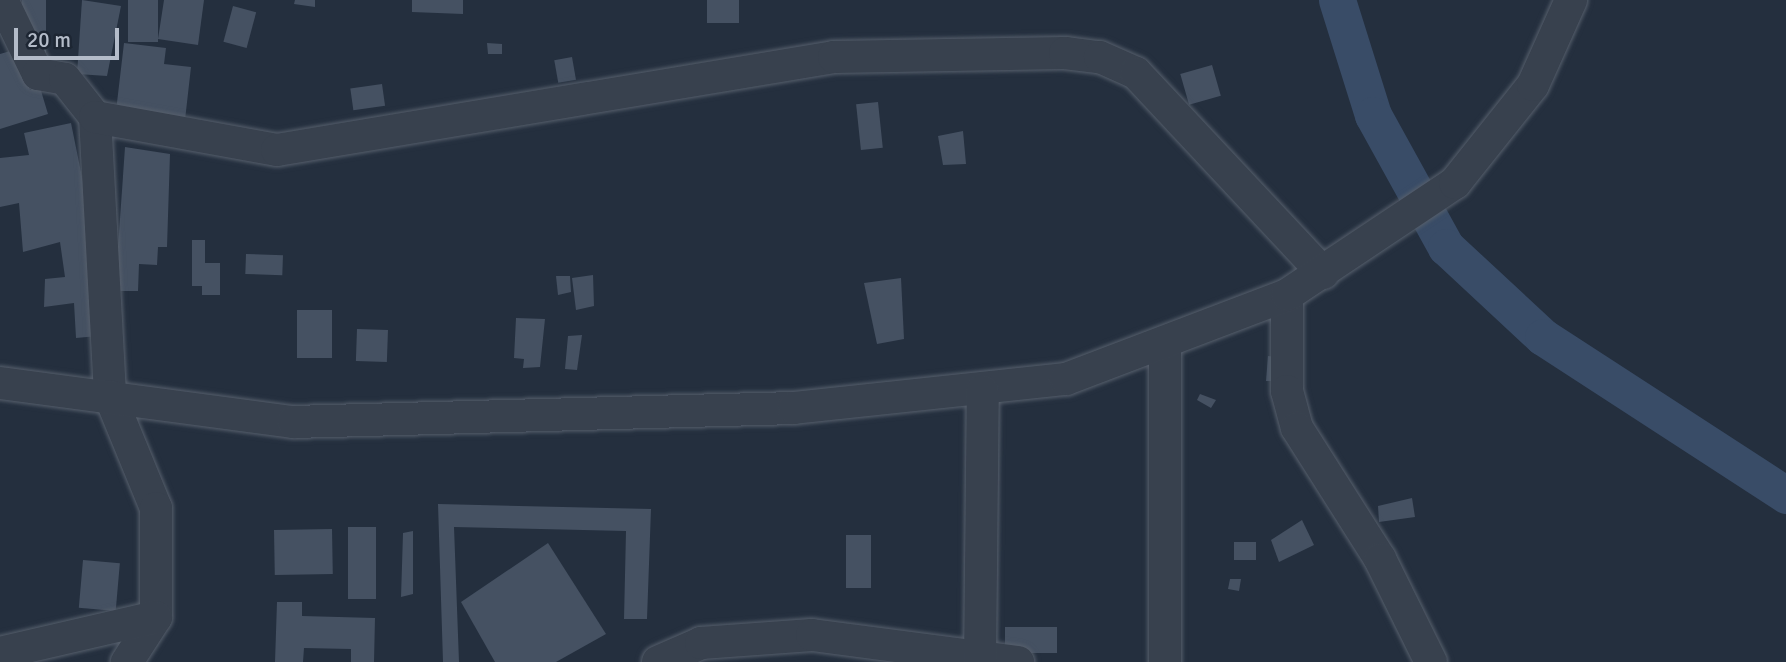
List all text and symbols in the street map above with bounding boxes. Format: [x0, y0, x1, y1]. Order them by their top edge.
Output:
scale bar [18, 14, 122, 58]
text: 20 m [27, 27, 71, 53]

